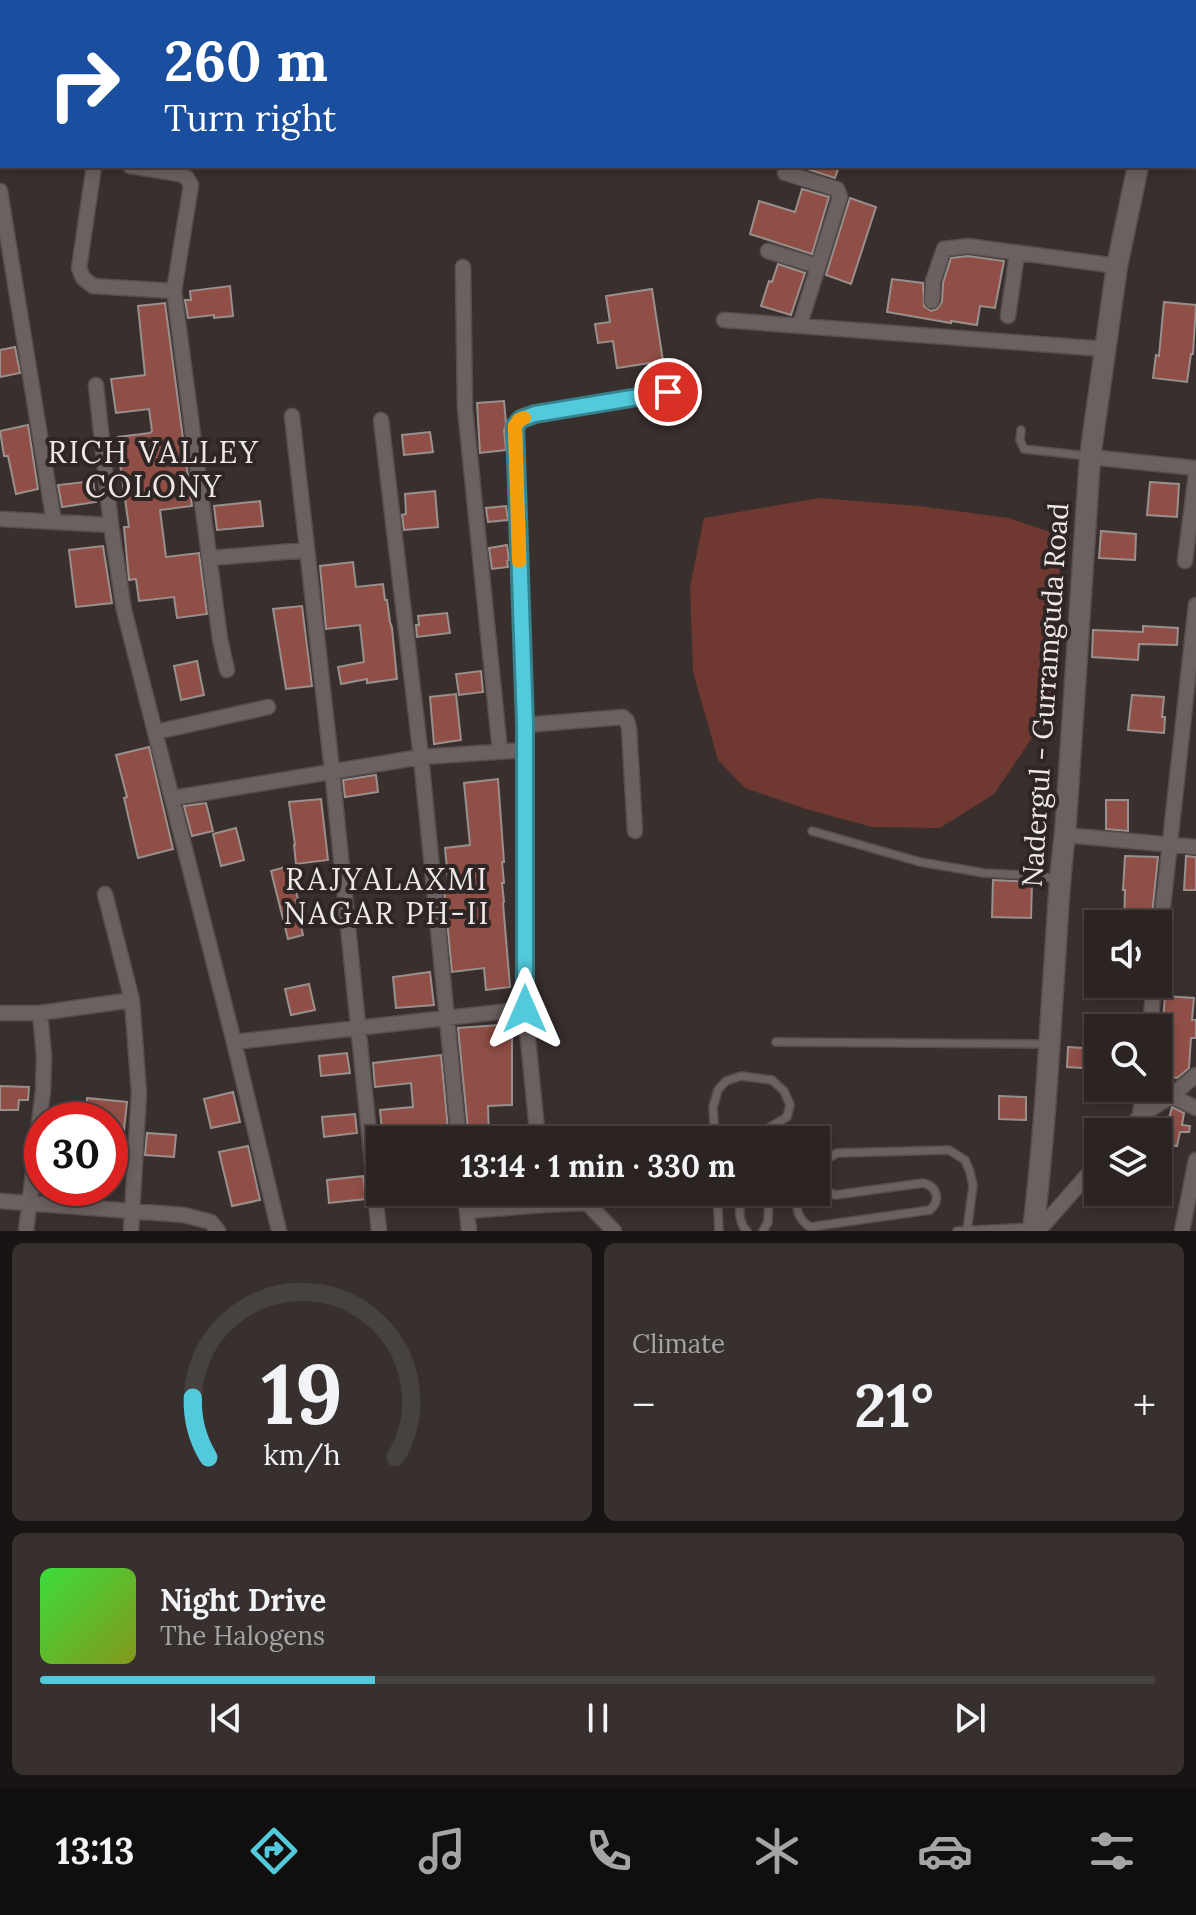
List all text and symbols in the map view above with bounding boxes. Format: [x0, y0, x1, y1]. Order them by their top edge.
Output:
text: 260 m [164, 25, 328, 96]
icon: right [32, 32, 136, 136]
text: Turn right [164, 95, 337, 141]
pin [634, 358, 702, 426]
icon: arrive [646, 370, 690, 414]
district label: RICH VALLEY COLONY [48, 433, 260, 505]
street label: Nadergul - Gurramguda Road [1014, 502, 1076, 888]
district label: RAJYALAXMI NAGAR PH-II [283, 860, 491, 932]
map controls [1084, 910, 1172, 1206]
button: sound [1084, 910, 1172, 998]
position arrow [483, 967, 567, 1051]
button: search [1084, 1014, 1172, 1102]
speed limit sign: 30 [24, 1102, 128, 1206]
button: layers [1084, 1118, 1172, 1206]
text: 13:14 · 1 min · 330 m [461, 1147, 735, 1185]
text: Climate [632, 1327, 725, 1360]
text: 19 [261, 1340, 343, 1447]
text: 21° [854, 1367, 934, 1443]
text: − [632, 1377, 655, 1433]
text: + [1133, 1377, 1156, 1433]
text: km/h [263, 1436, 341, 1473]
text: Night Drive [160, 1581, 326, 1619]
text: The Halogens [160, 1619, 325, 1652]
icon: previous [204, 1696, 248, 1740]
icon: pause [576, 1696, 620, 1740]
icon: next [948, 1696, 992, 1740]
icon: directions [246, 1823, 302, 1879]
icon: music [414, 1823, 470, 1879]
icon: phone [581, 1823, 637, 1879]
icon: climate [749, 1823, 805, 1879]
icon: car [917, 1823, 973, 1879]
icon: filters [1084, 1823, 1140, 1879]
text: 13:13 [56, 1828, 134, 1874]

